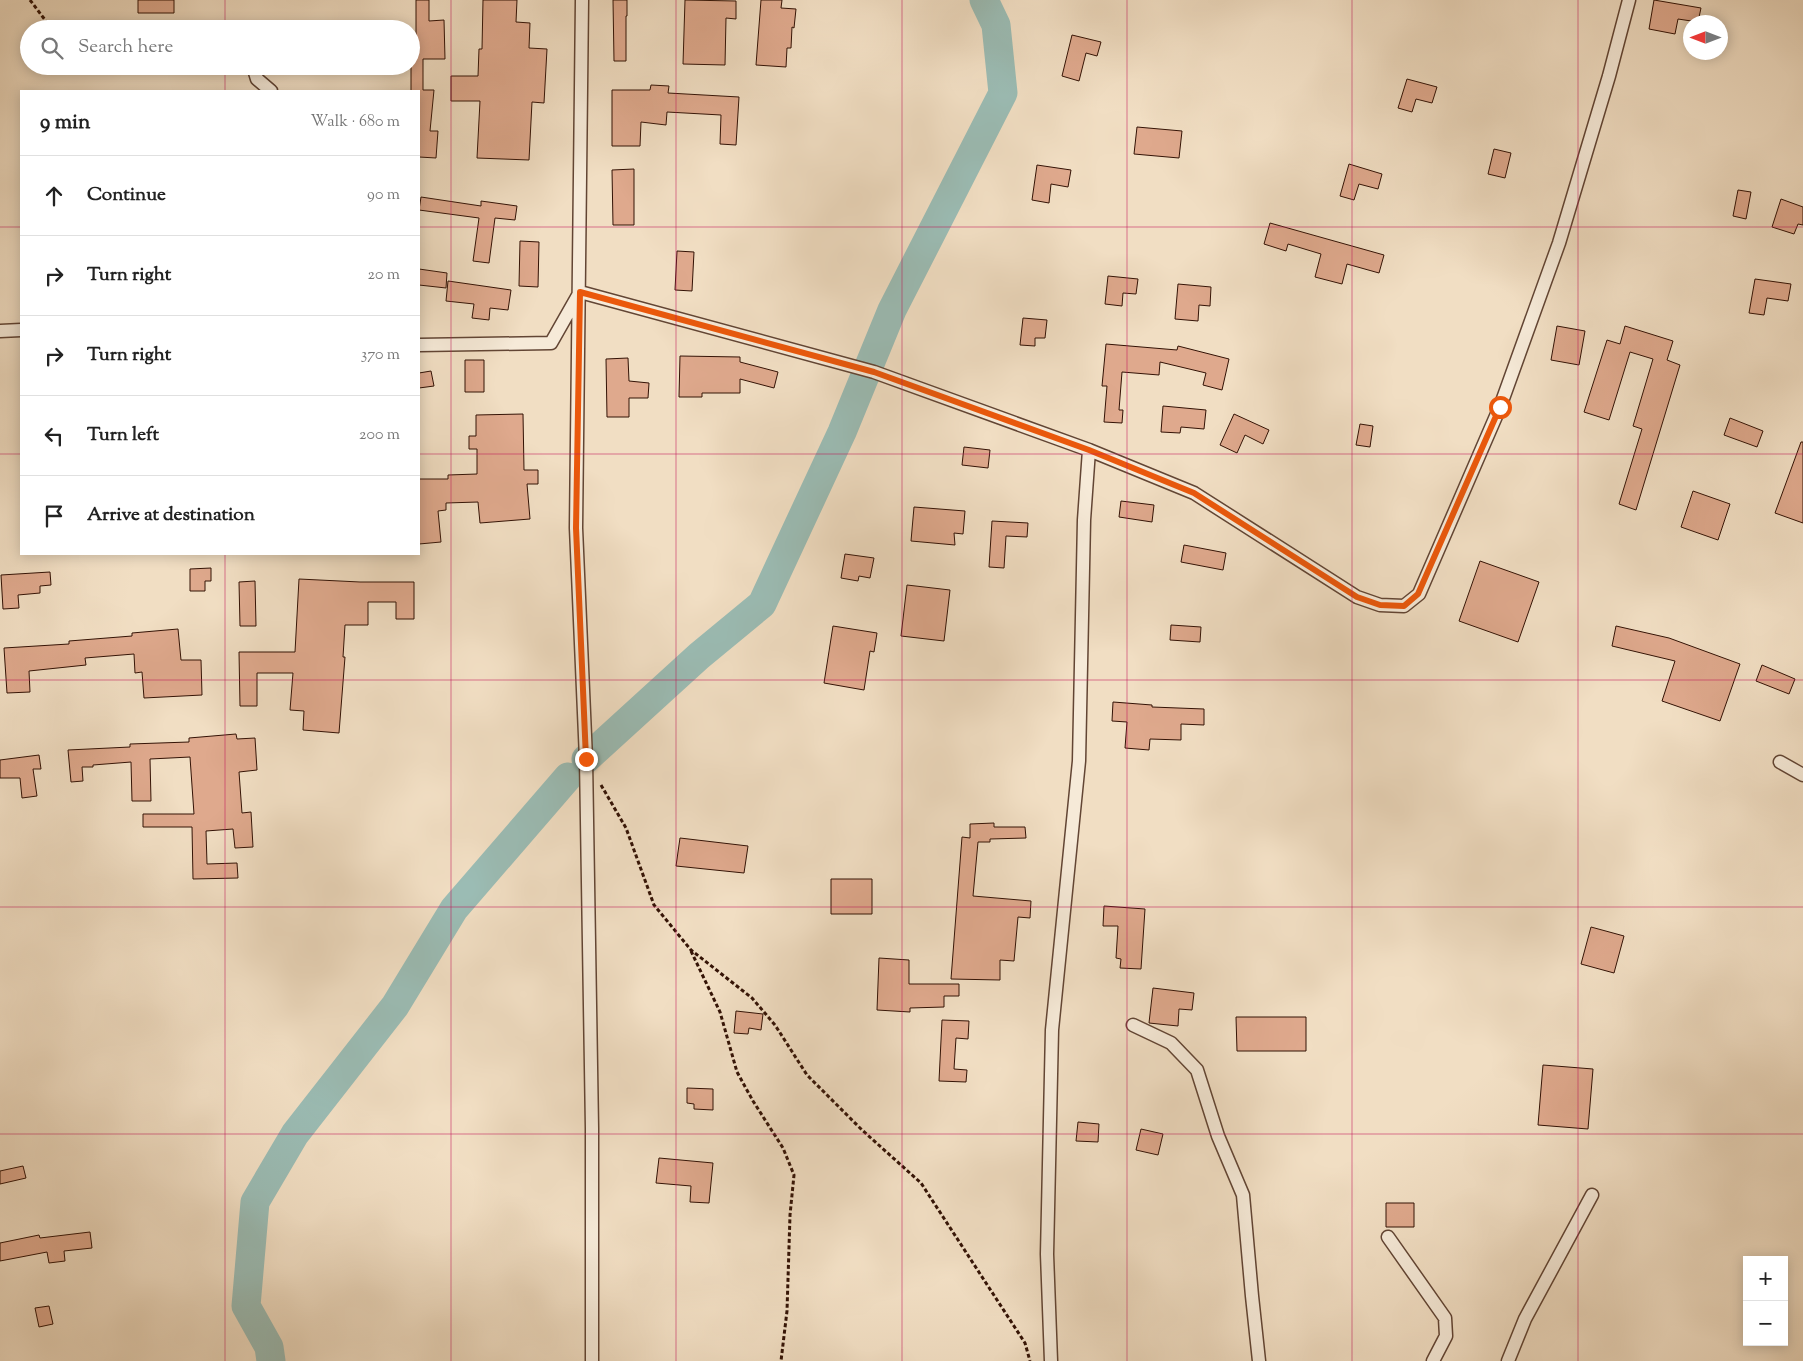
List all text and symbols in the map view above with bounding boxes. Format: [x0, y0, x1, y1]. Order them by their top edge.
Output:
north arrow [1683, 15, 1728, 60]
search box [20, 20, 420, 75]
icon: search [38, 34, 66, 62]
text: Search here [78, 34, 173, 61]
text: 9 min [40, 108, 90, 138]
text: Walk · 680 m [311, 111, 400, 134]
icon: ahead [40, 182, 68, 210]
text: Continue [87, 182, 166, 209]
text: 90 m [367, 184, 400, 207]
icon: right [40, 262, 68, 290]
text: Turn right [87, 262, 171, 289]
text: 20 m [367, 264, 400, 287]
icon: right [40, 342, 68, 370]
text: Turn right [87, 342, 171, 369]
text: 370 m [361, 344, 400, 367]
route start [1489, 396, 1512, 419]
icon: left [40, 422, 68, 450]
text: Turn left [87, 422, 159, 449]
text: 200 m [359, 424, 400, 447]
icon: arrive [40, 502, 68, 530]
text: Arrive at destination [87, 502, 255, 529]
route end [575, 748, 598, 771]
map controls [1743, 1256, 1788, 1346]
button: + [1743, 1256, 1788, 1301]
button: − [1743, 1301, 1788, 1346]

